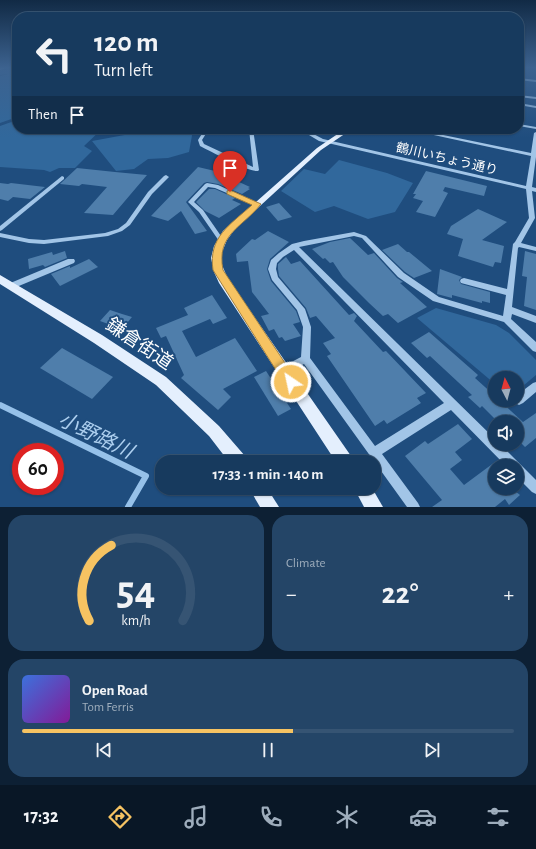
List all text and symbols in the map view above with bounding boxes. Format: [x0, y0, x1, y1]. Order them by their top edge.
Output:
icon: left [28, 28, 80, 80]
text: 120 m [94, 29, 159, 57]
text: Turn left [94, 62, 153, 80]
icon: arrive [66, 104, 88, 126]
text: Then [28, 107, 58, 122]
street label: 鶴川いちょう通り [395, 139, 499, 177]
pin [213, 151, 247, 192]
icon: arrive [219, 157, 241, 179]
street label: 鎌倉街道 [102, 314, 177, 373]
position arrow [270, 361, 312, 403]
north arrow [488, 371, 524, 407]
map controls [488, 371, 524, 495]
water label: 小野路川 [55, 408, 138, 463]
button: sound [488, 415, 524, 451]
speed limit sign: 60 [12, 443, 64, 495]
button: layers [488, 459, 524, 495]
text: 17:33 · 1 min · 140 m [213, 467, 323, 482]
text: Climate [286, 557, 325, 570]
text: 54 [117, 571, 155, 612]
text: 22° [381, 579, 419, 609]
text: − [286, 583, 297, 605]
text: + [503, 583, 514, 605]
text: km/h [121, 614, 151, 628]
text: Open Road [82, 683, 148, 698]
text: Tom Ferris [82, 701, 134, 714]
icon: previous [93, 739, 115, 761]
icon: pause [257, 739, 279, 761]
icon: next [421, 739, 443, 761]
icon: directions [106, 803, 134, 831]
icon: music [182, 803, 210, 831]
icon: phone [257, 803, 285, 831]
icon: climate [333, 803, 361, 831]
icon: car [409, 803, 437, 831]
icon: filters [484, 803, 512, 831]
text: 17:32 [24, 808, 58, 826]

